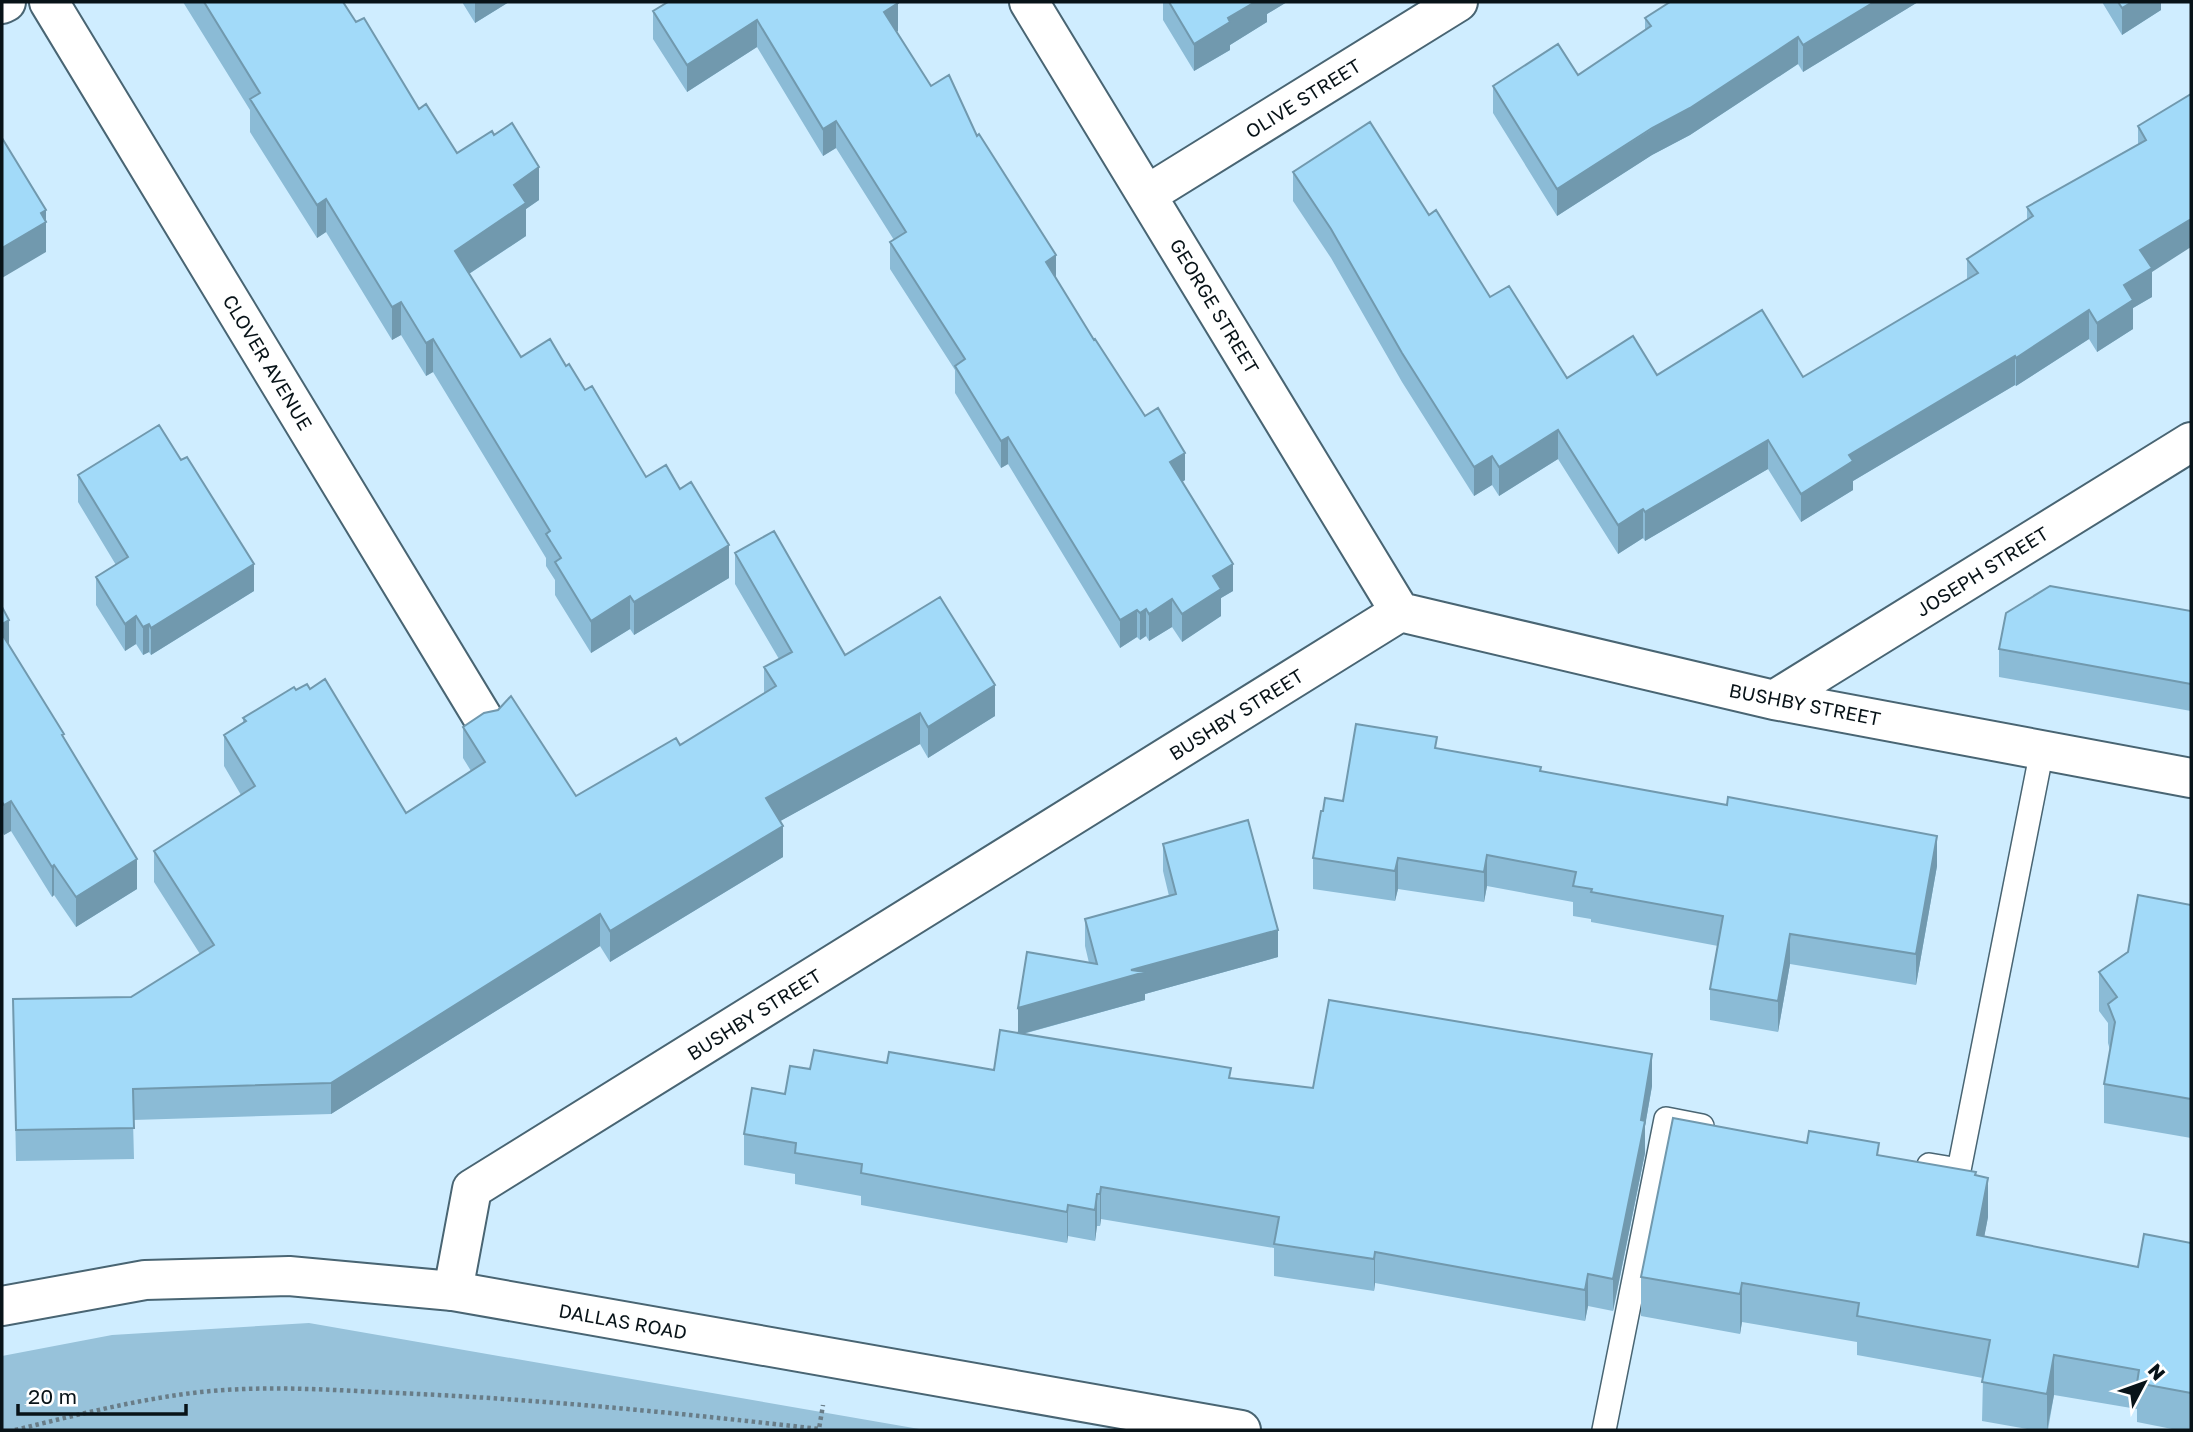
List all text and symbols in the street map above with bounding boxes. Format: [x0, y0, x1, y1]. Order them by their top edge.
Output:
street label: OLIVE STREET [1241, 53, 1365, 143]
street label: GEORGE STREET [1166, 234, 1264, 378]
street label: CLOVER AVENUE [219, 290, 317, 434]
street label: JOSEPH STREET [1912, 521, 2053, 621]
street label: BUSHBY STREET [1165, 663, 1308, 765]
street label: BUSHBY STREET [1727, 678, 1883, 730]
street label: BUSHBY STREET [683, 963, 826, 1065]
street label: DALLAS ROAD [557, 1298, 689, 1344]
north arrow [2109, 1348, 2179, 1418]
text: N [2144, 1359, 2171, 1385]
scale bar [18, 1372, 186, 1416]
text: 20 m [28, 1383, 77, 1409]

